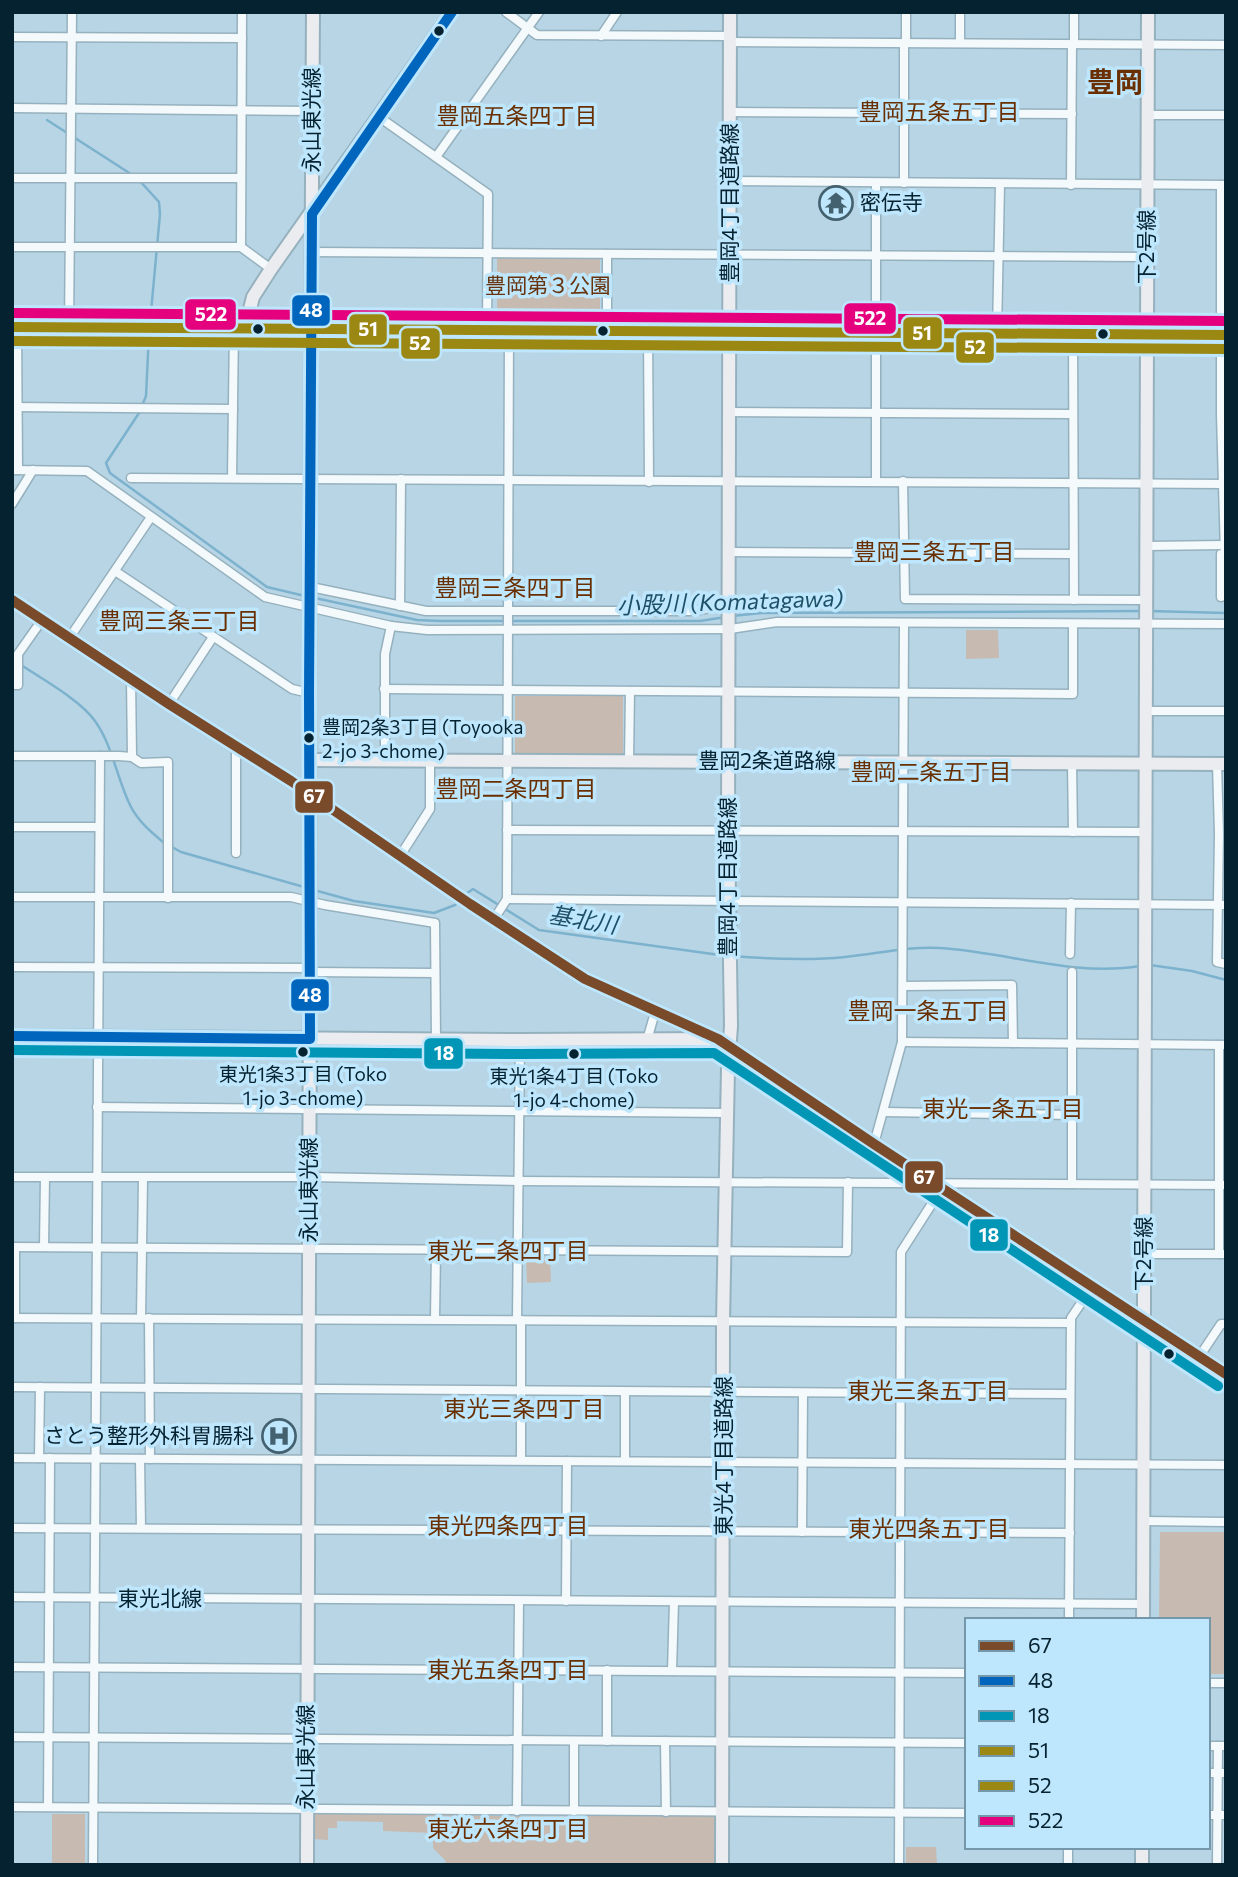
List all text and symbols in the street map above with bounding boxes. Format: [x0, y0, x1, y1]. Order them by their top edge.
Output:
unlabelled marker [432, 24, 446, 38]
district label: 豊岡 [1087, 64, 1143, 98]
street label: 永山東光線 [298, 68, 323, 173]
district label: 豊岡五条五丁目 [859, 97, 1020, 125]
district label: 豊岡五条四丁目 [437, 101, 598, 129]
street label: 豊岡4丁目道路線 [716, 123, 741, 283]
temple icon: 密伝寺 [817, 184, 855, 222]
place label: 密伝寺 [860, 189, 923, 214]
street label: 下2号線 [1133, 210, 1158, 284]
park label: 豊岡第３公園 [485, 272, 611, 297]
line badge: 48 [291, 294, 331, 327]
line badge: 522 [184, 298, 237, 331]
text: 48 [299, 298, 323, 321]
text: 522 [195, 302, 227, 325]
line badge: 522 [843, 302, 897, 335]
text: 522 [854, 306, 886, 329]
line badge: 51 [348, 313, 388, 346]
line badge: 51 [902, 316, 943, 350]
text: 51 [358, 317, 378, 340]
text: 51 [912, 321, 932, 344]
unlabelled marker [251, 322, 265, 336]
unlabelled marker [596, 324, 610, 338]
line badge: 52 [400, 327, 441, 360]
unlabelled marker [1096, 327, 1110, 341]
text: 52 [409, 331, 431, 354]
line badge: 52 [955, 331, 995, 364]
text: 52 [964, 335, 986, 358]
district label: 豊岡三条五丁目 [854, 537, 1015, 565]
district label: 豊岡三条四丁目 [435, 573, 596, 601]
water label: 小股川 (Komatagawa) [616, 583, 844, 619]
district label: 豊岡三条三丁目 [99, 606, 260, 634]
place label: 豊岡2条3丁目 (Toyooka 2-jo 3-chome) [322, 715, 524, 762]
marker: 豊岡2条3丁目 (Toyooka 2-jo 3-chome) [302, 731, 316, 745]
street label: 豊岡2条道路線 [698, 747, 836, 772]
district label: 豊岡二条五丁目 [851, 757, 1012, 785]
district label: 豊岡二条四丁目 [436, 774, 597, 802]
line badge: 67 [294, 780, 334, 814]
text: 67 [303, 784, 325, 807]
street label: 豊岡4丁目道路線 [714, 797, 739, 957]
water label: 基北川 [547, 900, 622, 939]
line badge: 48 [290, 978, 330, 1012]
text: 48 [298, 983, 322, 1006]
district label: 豊岡一条五丁目 [848, 996, 1009, 1024]
line badge: 18 [423, 1037, 464, 1070]
text: 18 [434, 1041, 454, 1064]
marker: 東光1条3丁目 (Toko 1-jo 3-chome) [296, 1045, 310, 1059]
marker: 東光1条4丁目 (Toko 1-jo 4-chome) [567, 1047, 581, 1061]
place label: 東光1条3丁目 (Toko 1-jo 3-chome) [219, 1062, 387, 1109]
place label: 東光1条4丁目 (Toko 1-jo 4-chome) [490, 1064, 658, 1111]
district label: 東光一条五丁目 [923, 1094, 1084, 1122]
street label: 永山東光線 [295, 1138, 320, 1243]
line badge: 67 [904, 1160, 944, 1194]
text: 67 [913, 1165, 935, 1188]
street label: 下2号線 [1130, 1217, 1155, 1291]
line badge: 18 [969, 1218, 1009, 1252]
text: 18 [979, 1223, 999, 1246]
district label: 東光二条四丁目 [428, 1236, 589, 1264]
unlabelled marker [1162, 1347, 1176, 1361]
street label: 東光4丁目道路線 [710, 1376, 735, 1536]
district label: 東光三条五丁目 [848, 1376, 1009, 1404]
district label: 東光三条四丁目 [444, 1394, 605, 1422]
hospital icon: さとう整形外科胃腸科 [260, 1417, 298, 1455]
place label: さとう整形外科胃腸科 [44, 1422, 254, 1447]
district label: 東光四条四丁目 [428, 1511, 589, 1539]
district label: 東光四条五丁目 [849, 1514, 1010, 1542]
street label: 東光北線 [118, 1585, 202, 1610]
legend [965, 1618, 1210, 1849]
text: 67 [1028, 1632, 1052, 1657]
district label: 東光五条四丁目 [428, 1655, 589, 1683]
text: 48 [1028, 1667, 1053, 1692]
text: 18 [1028, 1702, 1050, 1727]
street label: 永山東光線 [292, 1705, 317, 1810]
text: 51 [1028, 1737, 1049, 1762]
text: 52 [1028, 1772, 1052, 1797]
text: 522 [1028, 1807, 1063, 1832]
district label: 東光六条四丁目 [428, 1814, 589, 1842]

